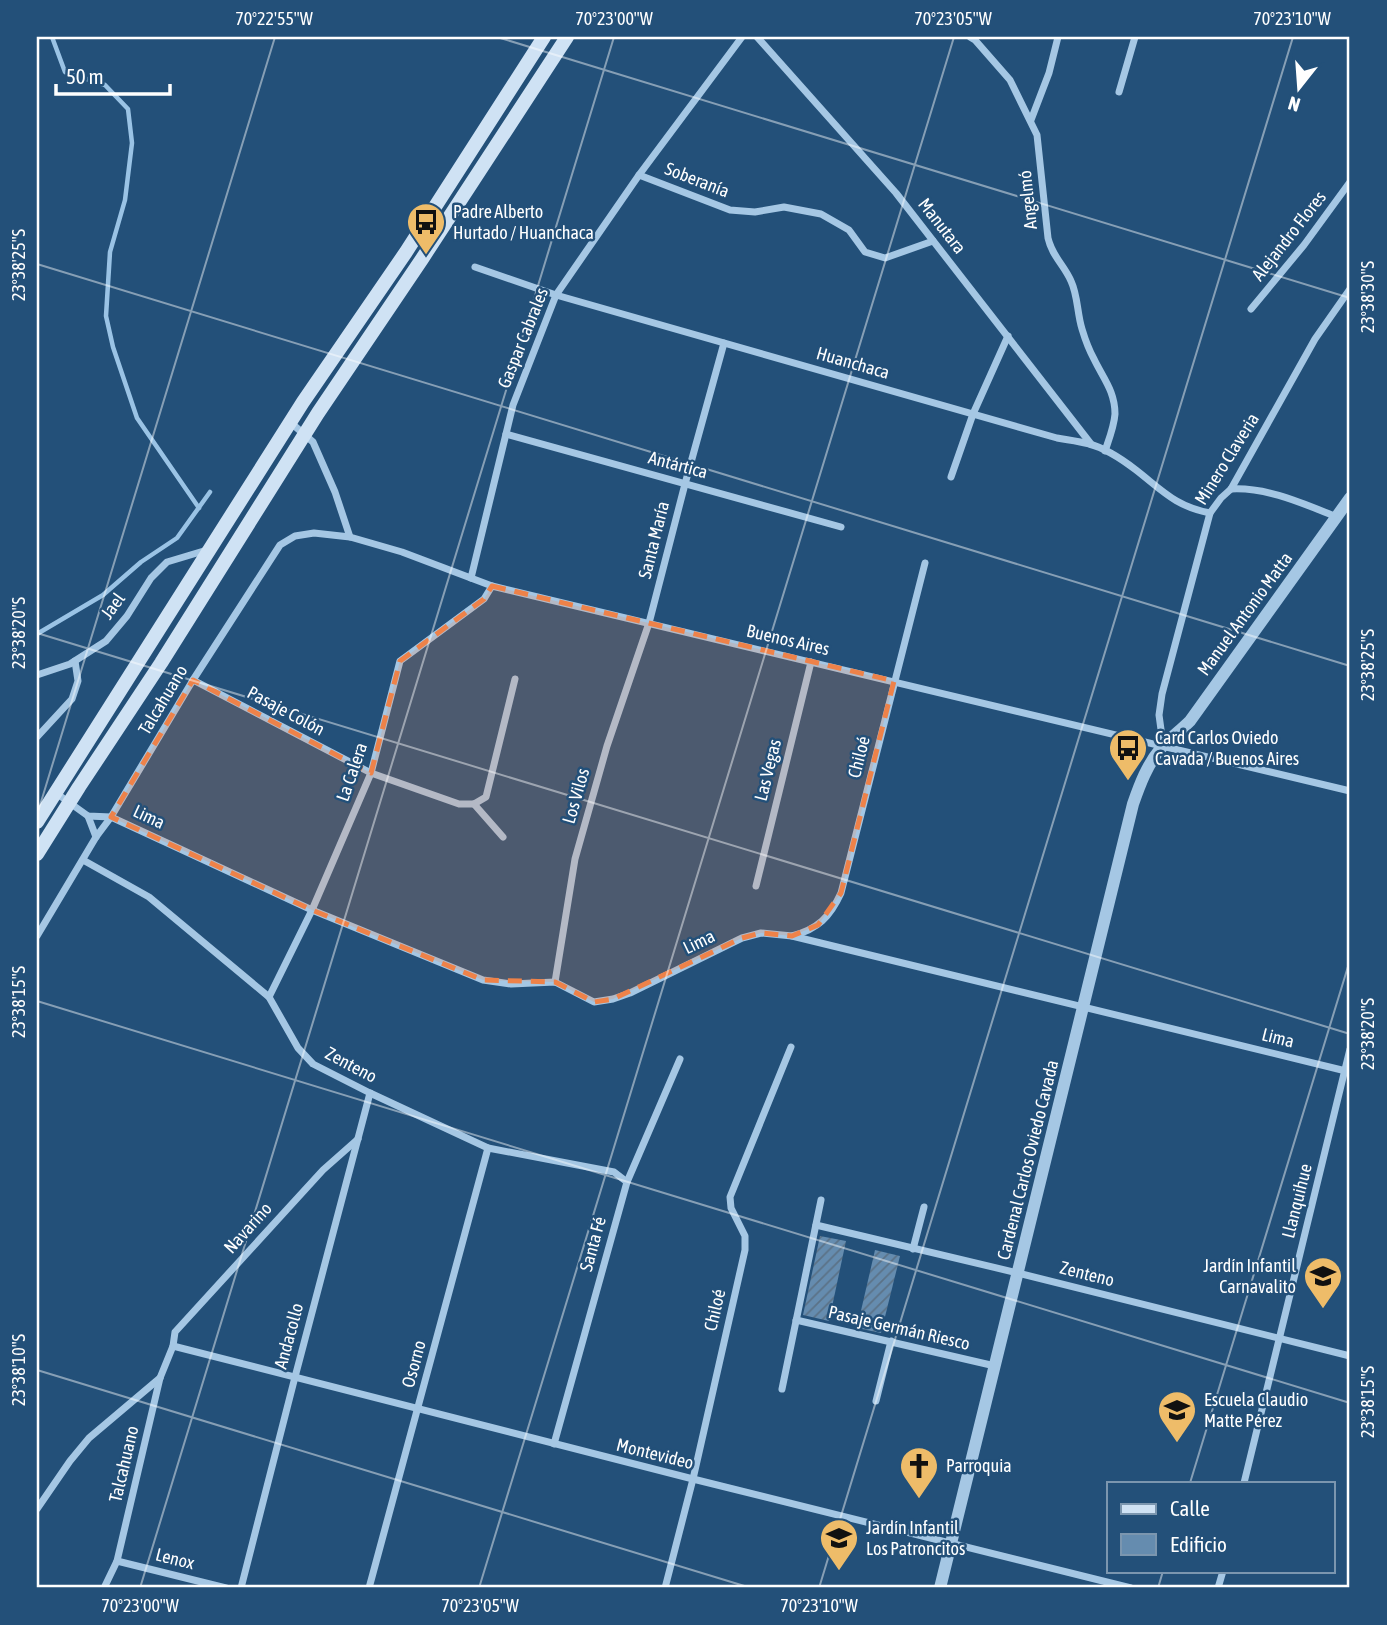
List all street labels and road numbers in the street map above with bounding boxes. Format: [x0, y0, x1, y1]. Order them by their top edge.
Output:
street label: Soberanía [662, 158, 732, 201]
street label: Angelmó [1014, 169, 1041, 231]
street label: Alejandro Flores [1247, 187, 1330, 285]
street label: Manutara [914, 194, 971, 258]
street label: Gaspar Cabrales [493, 285, 552, 391]
street label: Huanchaca [814, 342, 892, 383]
street label: Minero Claveria [1190, 409, 1263, 508]
street label: Antártica [646, 447, 710, 483]
street label: Santa María [634, 499, 673, 581]
street label: Manuel Antonio Matta [1193, 548, 1296, 679]
street label: Jael [96, 588, 129, 623]
street label: Buenos Aires [745, 620, 832, 659]
street label: Talcahuano [134, 661, 192, 738]
street label: Pasaje Colón [244, 681, 329, 740]
street label: Chiloé [843, 734, 874, 780]
street label: Las Vegas [750, 737, 785, 803]
street label: La Calera [332, 740, 371, 804]
street label: Los Vilos [558, 766, 593, 826]
street label: Lima [130, 800, 168, 833]
street label: Lima [680, 925, 718, 958]
street label: Lima [1260, 1023, 1296, 1052]
street label: Zenteno [322, 1042, 381, 1087]
street label: Cardenal Carlos Oviedo Cavada [993, 1058, 1063, 1262]
street label: Llanquihue [1277, 1162, 1316, 1240]
street label: Navarino [219, 1198, 276, 1257]
street label: Santa Fé [575, 1214, 610, 1274]
street label: Zenteno [1058, 1257, 1117, 1290]
street label: Chiloé [700, 1287, 729, 1333]
street label: Andacollo [270, 1301, 307, 1371]
street label: Pasaje Germán Riesco [826, 1301, 972, 1354]
street label: Osorno [397, 1338, 430, 1390]
street label: Talcahuano [105, 1424, 142, 1504]
street label: Montevideo [614, 1434, 696, 1473]
street label: Lenox [153, 1544, 197, 1573]

